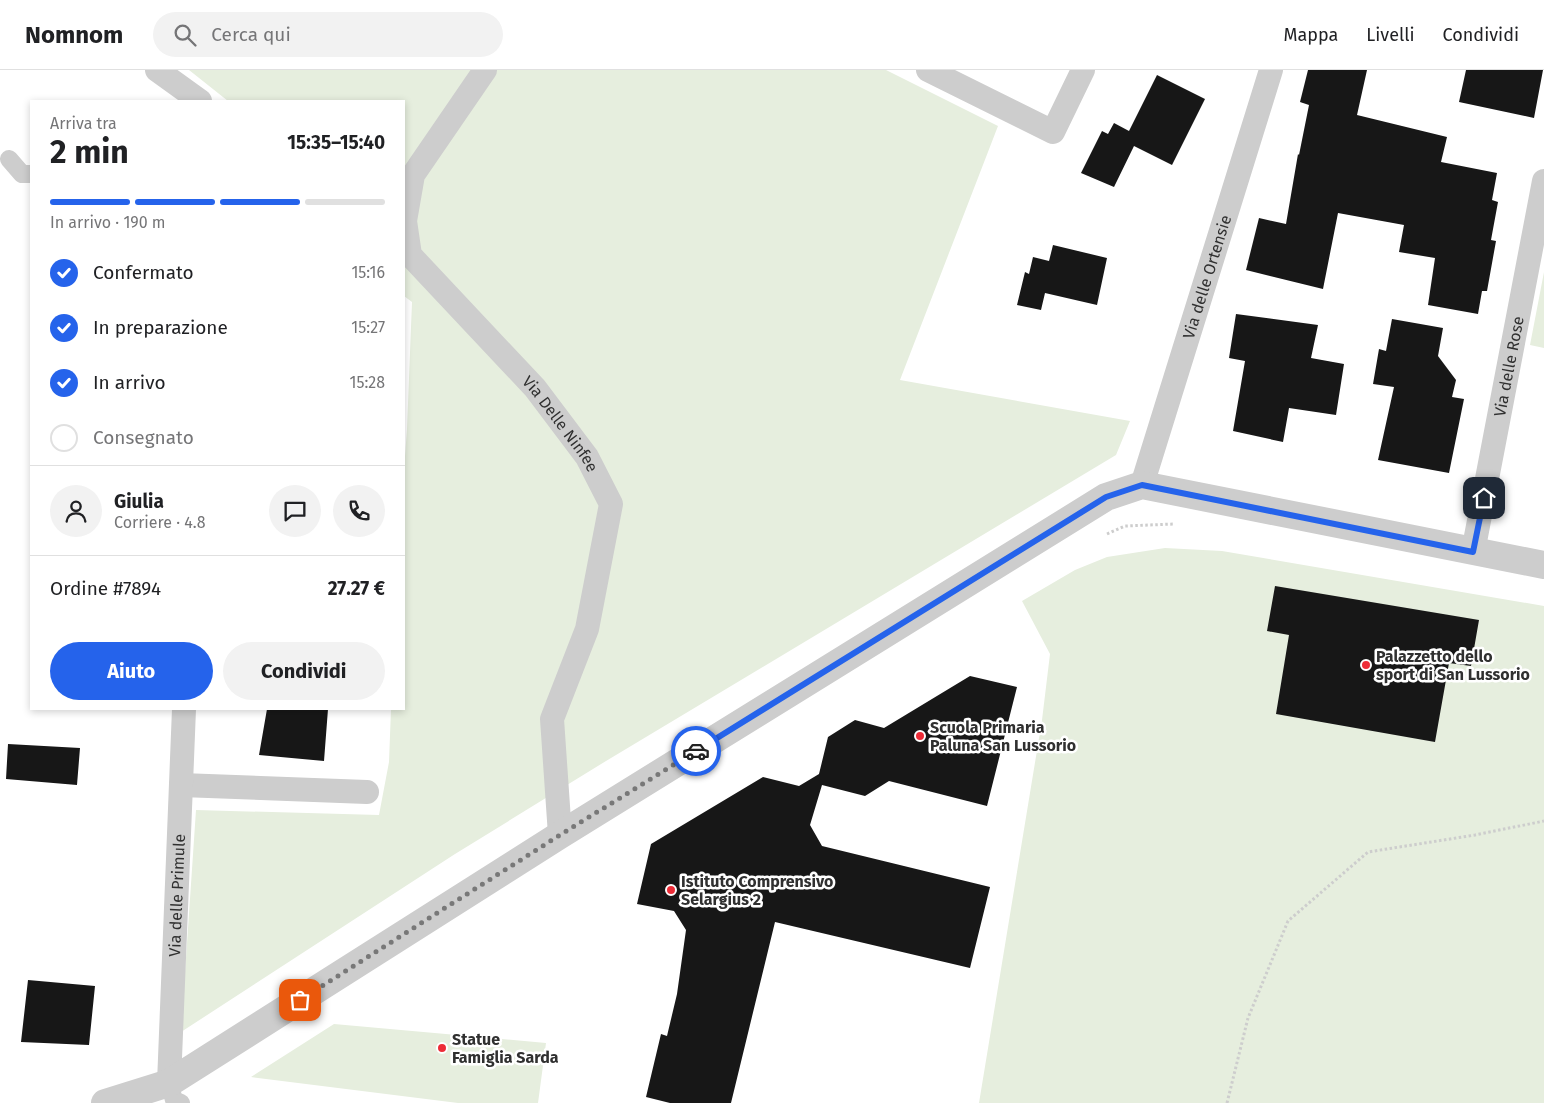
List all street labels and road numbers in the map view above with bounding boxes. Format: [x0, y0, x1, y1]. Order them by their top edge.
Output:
street label: Via delle Ortensie [1179, 213, 1235, 341]
street label: Via delle Rose [1490, 314, 1527, 418]
street label: Via Delle Ninfee [519, 372, 602, 475]
street label: Via delle Primule [165, 833, 188, 957]

